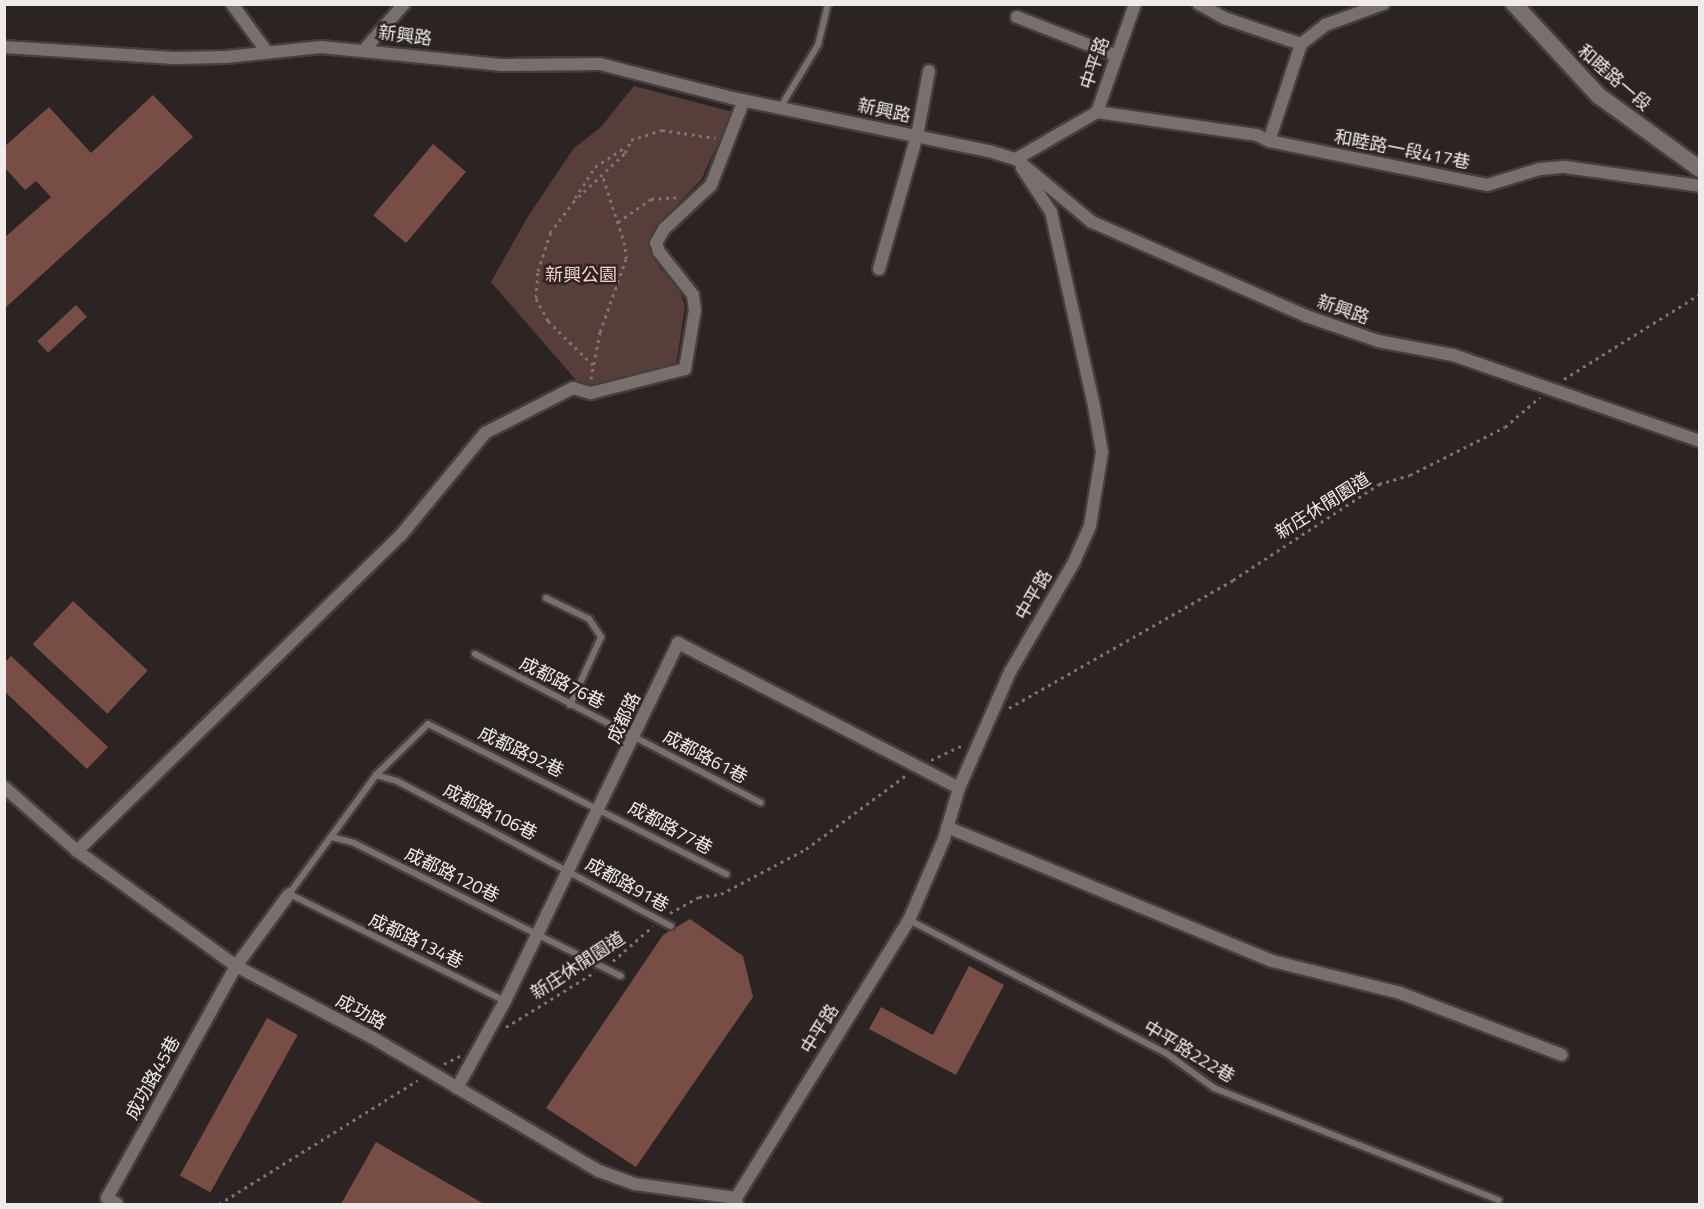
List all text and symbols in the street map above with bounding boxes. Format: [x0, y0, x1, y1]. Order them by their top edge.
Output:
street label: 新興路 [377, 22, 433, 50]
street label: 中平路 [1076, 34, 1114, 92]
street label: 和睦路一段 [1573, 40, 1655, 116]
street label: 新興路 [855, 95, 913, 127]
street label: 和睦路一段417巷 [1332, 126, 1472, 174]
park label: 新興公園 [545, 264, 617, 286]
street label: 新興路 [1314, 291, 1372, 329]
street label: 新庄休閒園道 [1271, 468, 1375, 544]
street label: 中平路 [1011, 566, 1057, 624]
street label: 成都路76巷 [516, 652, 608, 714]
street label: 成都路 [603, 689, 645, 747]
street label: 成都路92巷 [475, 722, 567, 782]
street label: 成都路61巷 [659, 726, 751, 788]
street label: 成都路106巷 [440, 779, 540, 845]
street label: 成都路77巷 [624, 797, 716, 859]
street label: 成都路120巷 [401, 843, 503, 907]
street label: 成都路91巷 [581, 853, 673, 917]
street label: 成都路134巷 [365, 909, 467, 973]
street label: 新庄休閒園道 [527, 928, 629, 1004]
street label: 成功路 [332, 990, 390, 1034]
street label: 中平路 [797, 1000, 843, 1058]
street label: 中平路222巷 [1140, 1016, 1238, 1088]
street label: 成功路45巷 [121, 1032, 185, 1124]

